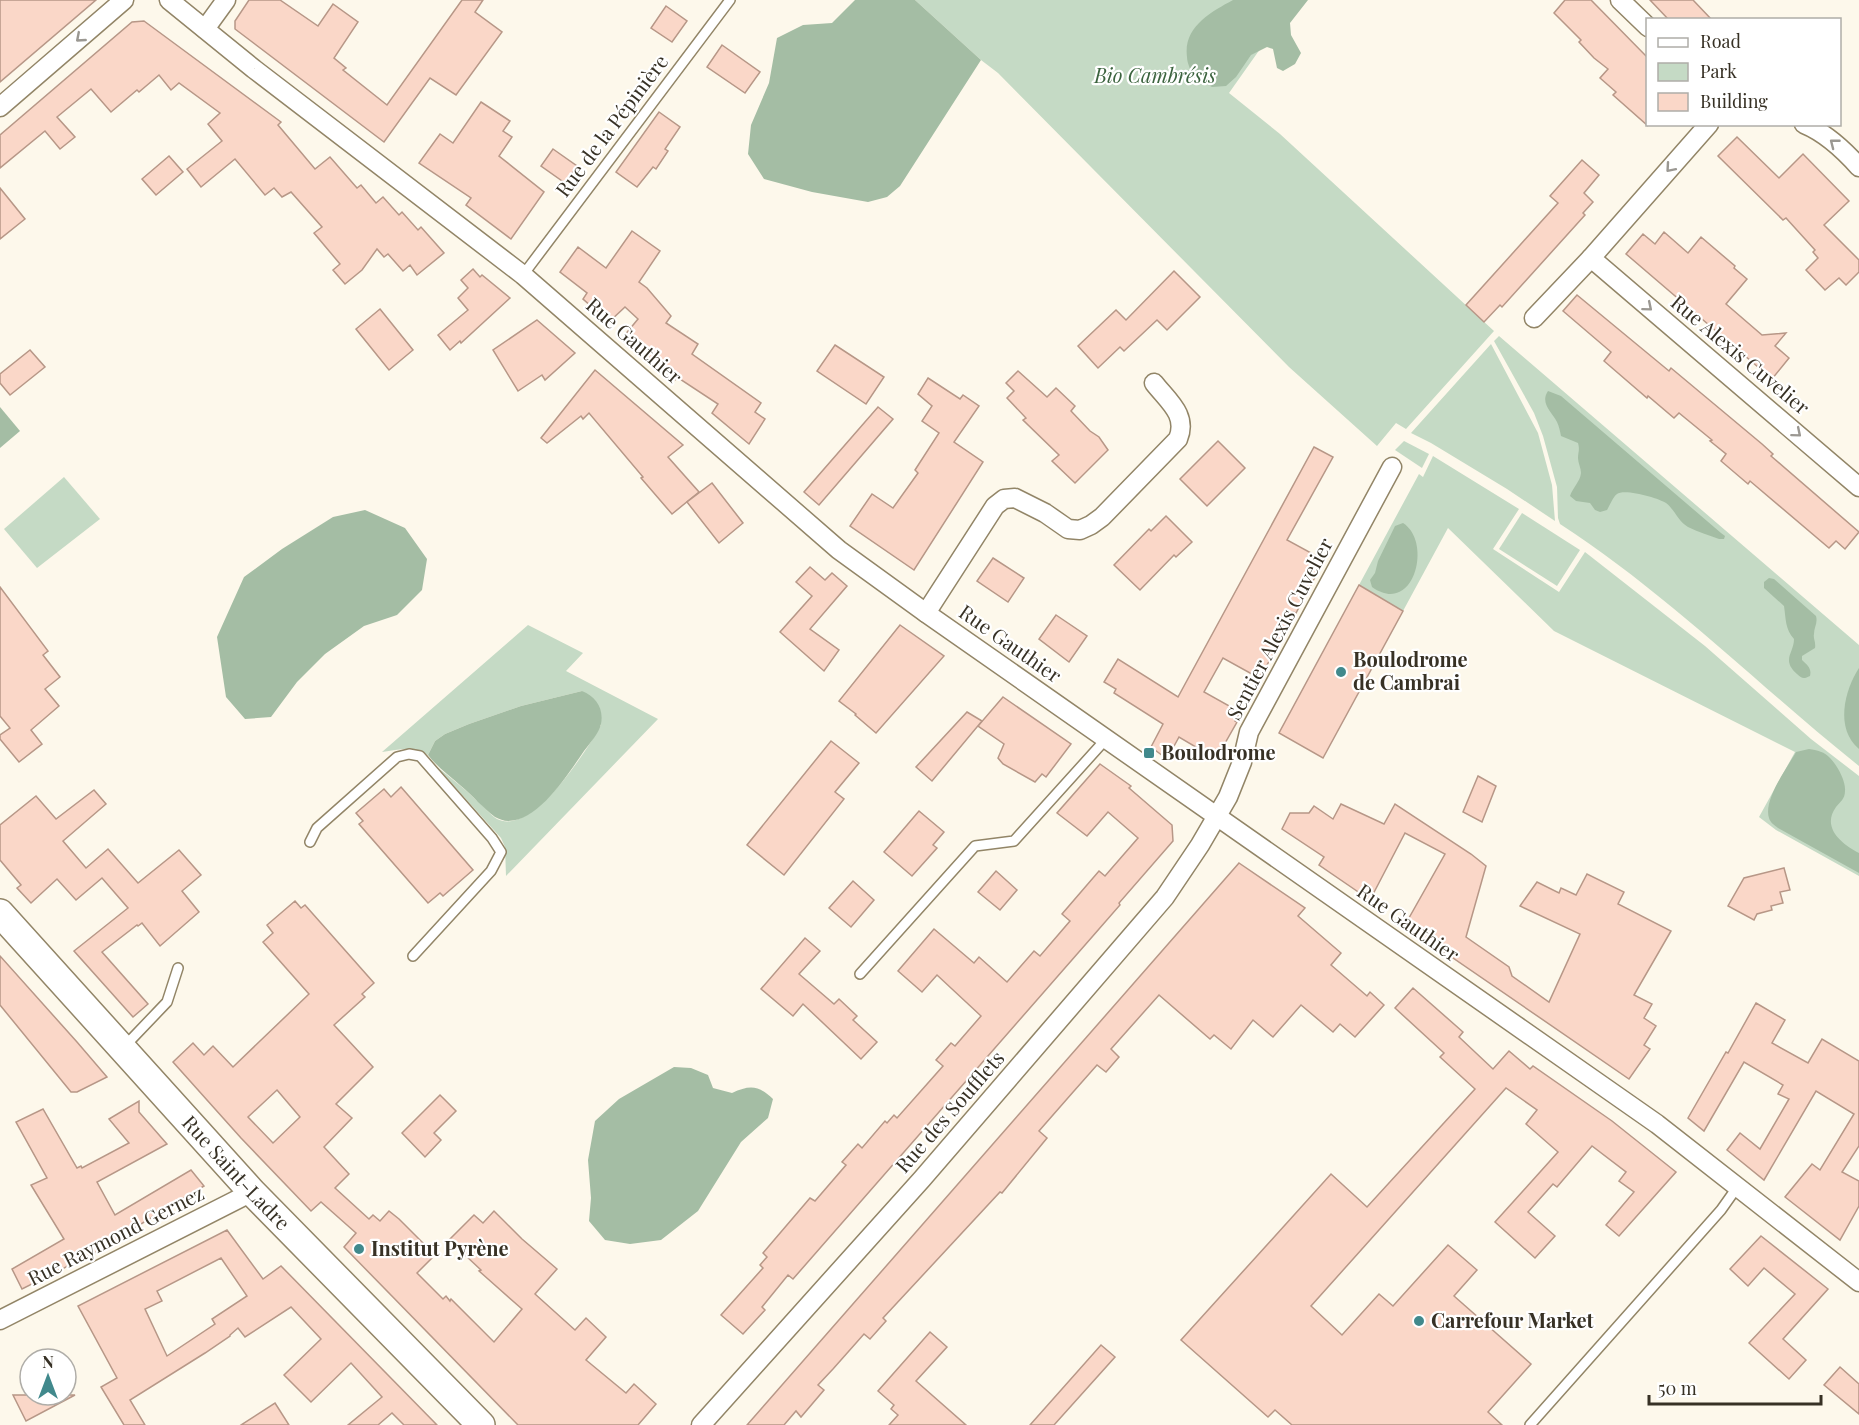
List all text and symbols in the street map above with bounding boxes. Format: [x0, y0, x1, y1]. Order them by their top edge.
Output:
legend [1646, 18, 1841, 126]
text: Road [1700, 29, 1741, 53]
one-way arrow [76, 31, 87, 42]
street label: Rue de la Pépinière [548, 48, 673, 202]
text: Park [1700, 59, 1737, 83]
park label: Bio Cambrésis [1093, 61, 1216, 88]
text: Building [1700, 89, 1768, 113]
one-way arrow [1829, 139, 1840, 150]
one-way arrow [1666, 162, 1677, 172]
street label: Rue Alexis Cuvelier [1666, 288, 1816, 420]
street label: Rue Gauthier [581, 291, 689, 389]
one-way arrow [1641, 300, 1652, 311]
one-way arrow [1790, 426, 1801, 437]
street label: Sentier Alexis Cuvelier [1219, 532, 1338, 724]
street label: Rue Gauthier [954, 598, 1067, 688]
place label: Boulodrome de Cambrai [1353, 645, 1468, 695]
marker: Boulodrome de Cambrai [1334, 665, 1348, 679]
place label: Boulodrome [1161, 738, 1276, 765]
marker: Boulodrome [1142, 746, 1156, 760]
street label: Rue Gauthier [1352, 877, 1465, 967]
street label: Rue des Soufflets [888, 1044, 1009, 1178]
street label: Rue Saint-Ladre [177, 1109, 297, 1235]
street label: Rue Raymond Gernez [23, 1178, 208, 1291]
place label: Institut Pyrène [371, 1234, 509, 1261]
marker: Institut Pyrène [352, 1242, 366, 1256]
place label: Carrefour Market [1431, 1306, 1595, 1333]
marker: Carrefour Market [1412, 1314, 1426, 1328]
north arrow [18, 1347, 78, 1407]
text: N [42, 1351, 54, 1372]
scale bar [1649, 1368, 1822, 1406]
text: 50 m [1658, 1376, 1697, 1400]

